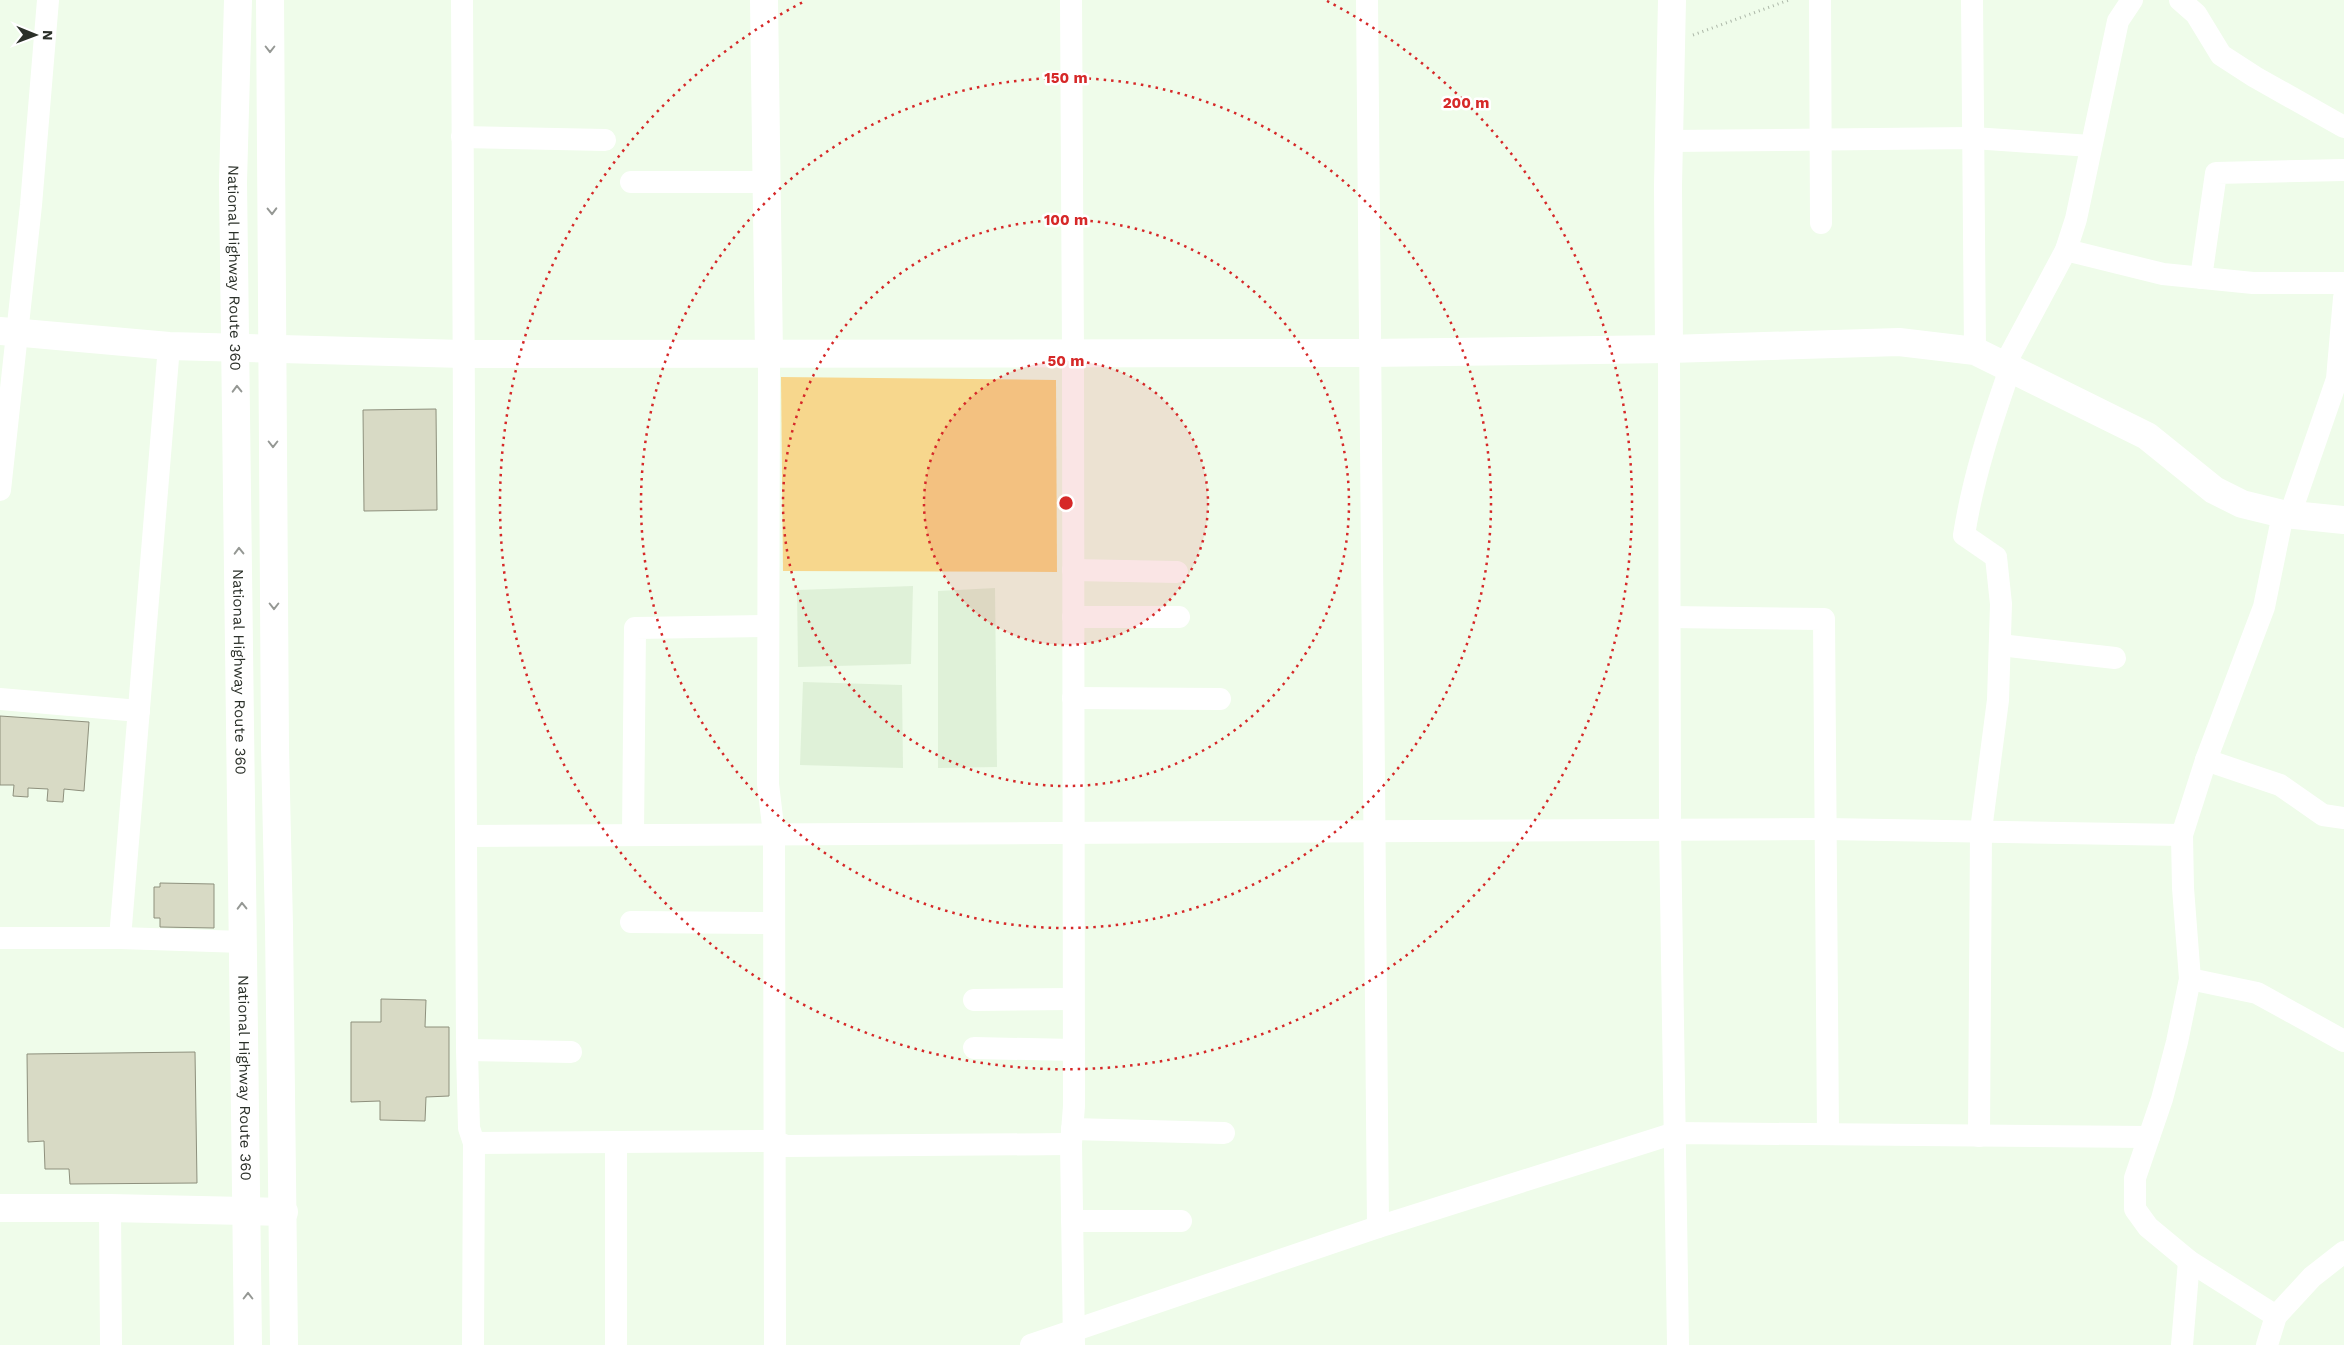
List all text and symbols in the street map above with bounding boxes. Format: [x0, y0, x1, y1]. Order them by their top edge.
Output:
north arrow [10, 10, 60, 60]
text: N [40, 30, 56, 41]
one-way arrow [265, 45, 275, 53]
text: 150 m [1044, 69, 1088, 87]
text: 200 m [1443, 94, 1489, 112]
street label: National Highway Route 360 [224, 165, 244, 371]
one-way arrow [267, 208, 277, 215]
text: 100 m [1044, 211, 1088, 229]
text: 50 m [1048, 352, 1084, 370]
one-way arrow [232, 385, 242, 392]
one-way arrow [268, 440, 278, 448]
centre of rings [1057, 494, 1075, 512]
one-way arrow [234, 547, 244, 555]
street label: National Highway Route 360 [229, 569, 250, 775]
one-way arrow [269, 602, 279, 610]
one-way arrow [237, 902, 247, 910]
street label: National Highway Route 360 [234, 975, 255, 1181]
one-way arrow [243, 1292, 253, 1300]

